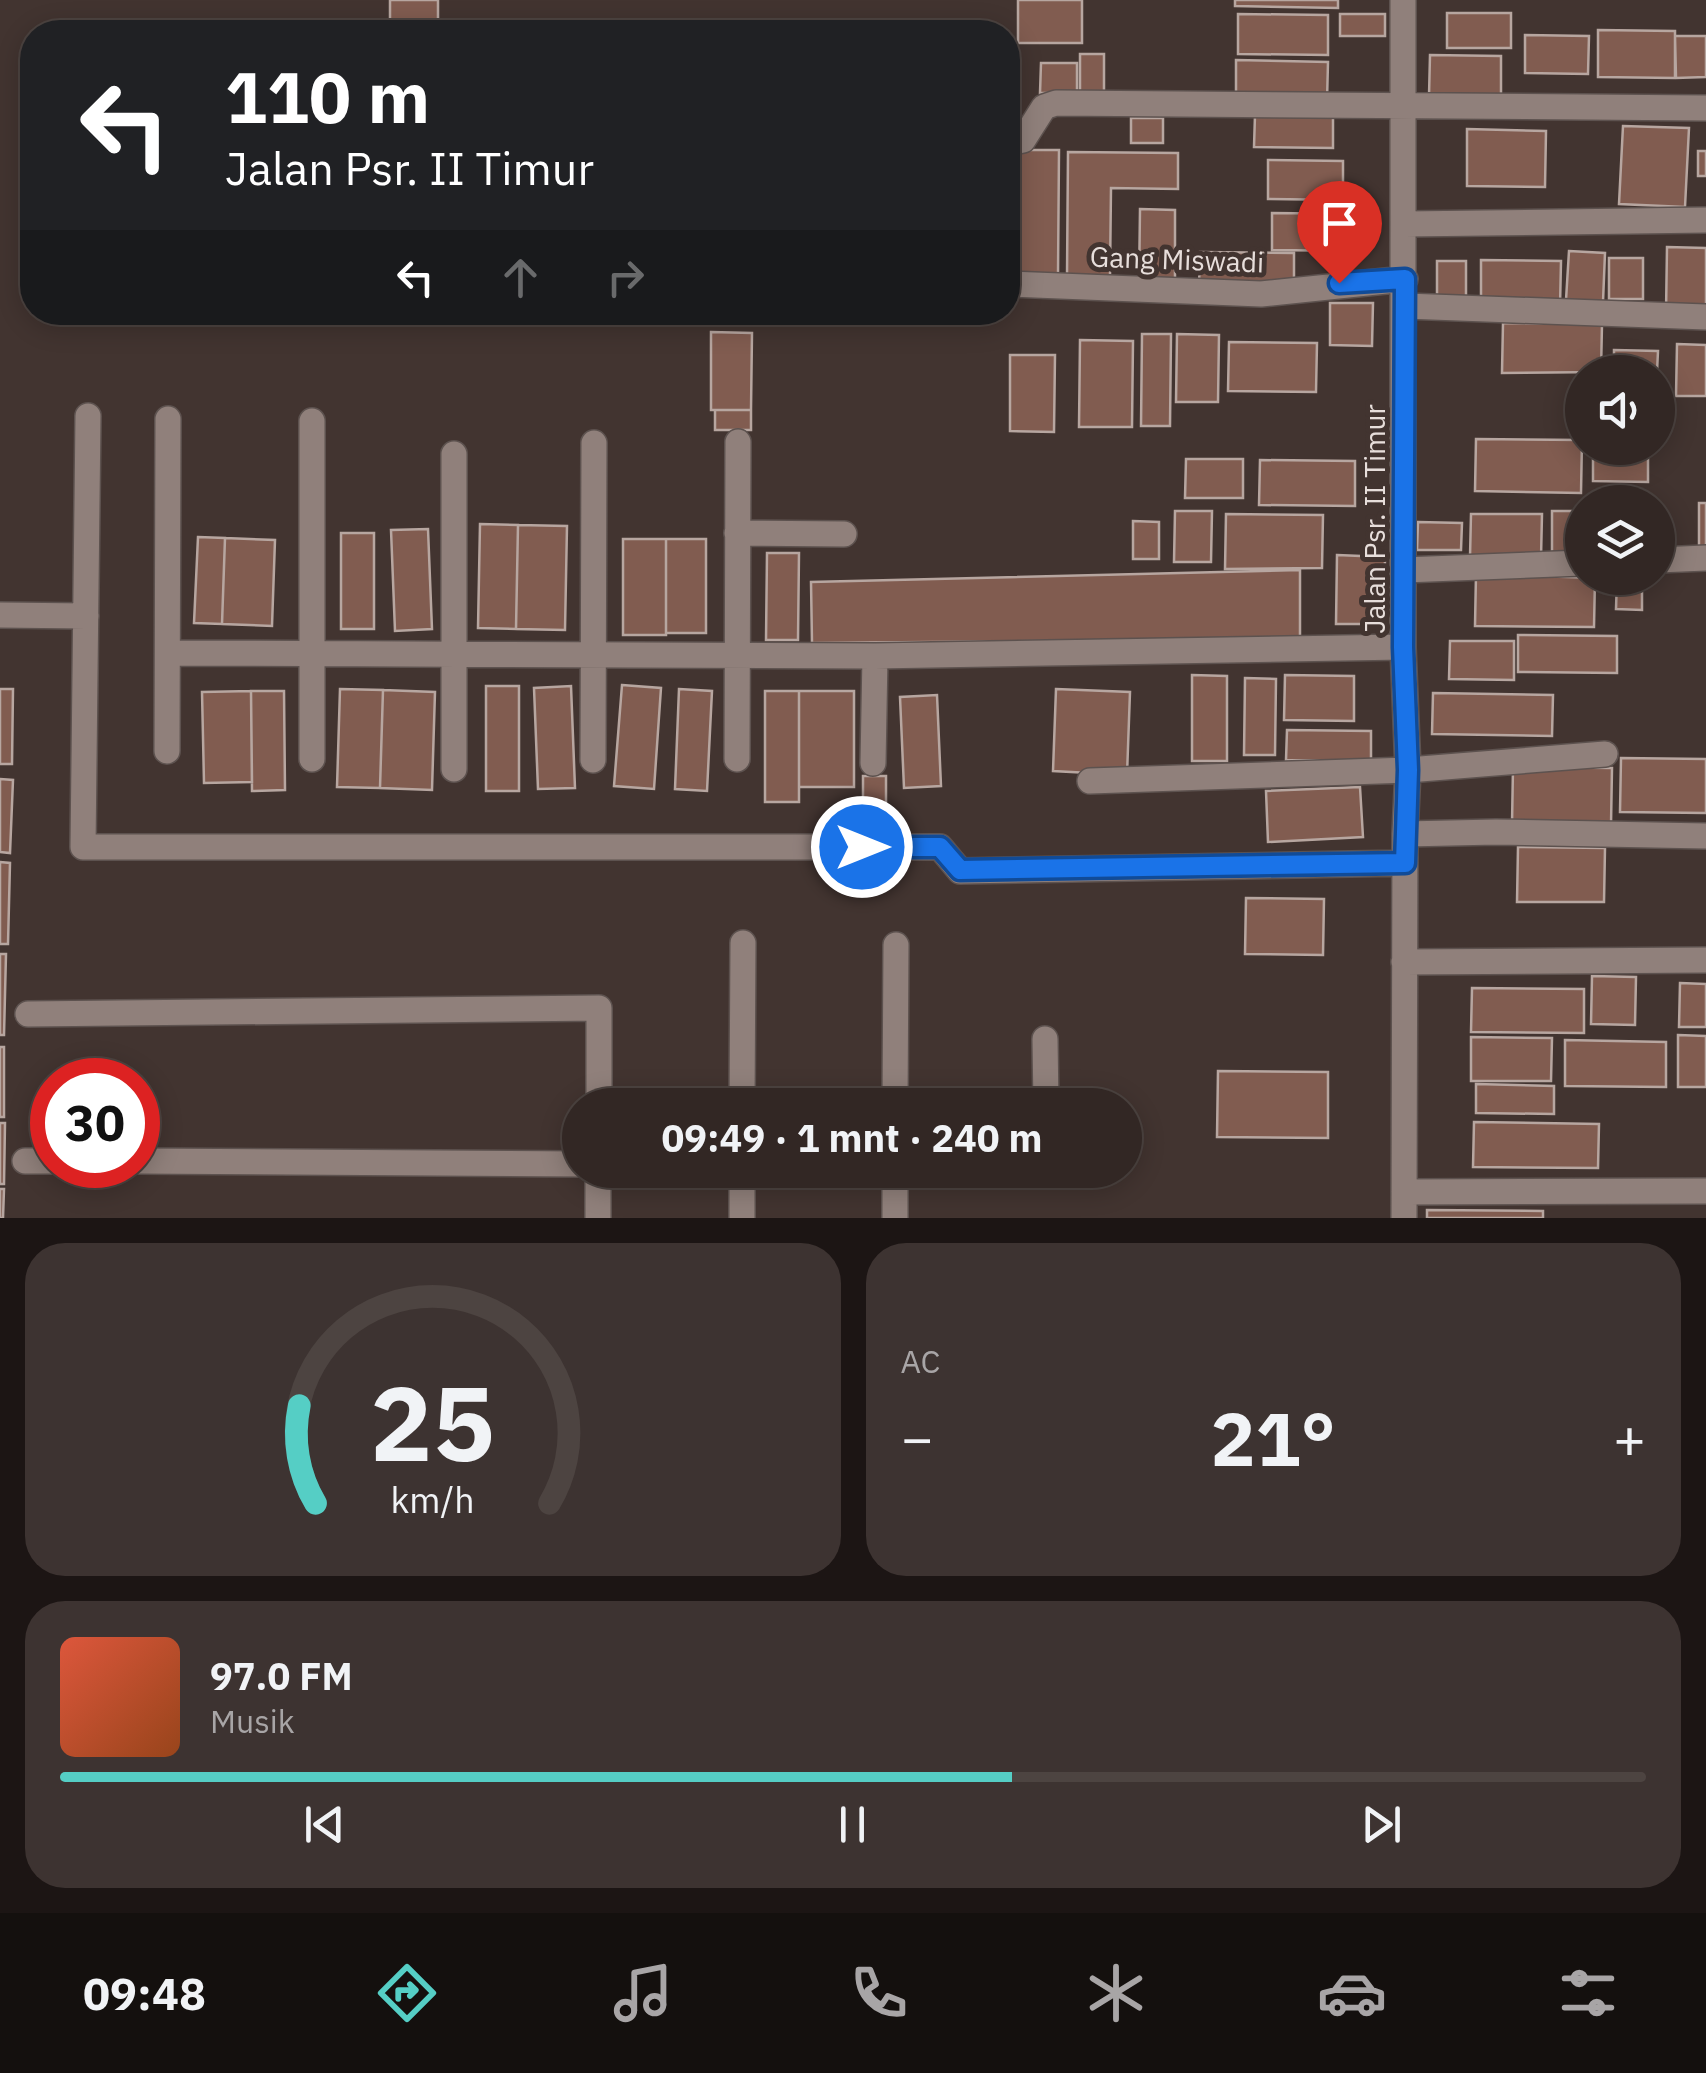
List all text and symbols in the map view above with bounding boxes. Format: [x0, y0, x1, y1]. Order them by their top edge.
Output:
text: 110 m [225, 51, 430, 142]
icon: left [60, 60, 190, 190]
text: Jalan Psr. II Timur [225, 139, 594, 197]
pin [1297, 181, 1382, 284]
icon: arrive [1312, 196, 1367, 251]
street label: Gang Miswadi [1089, 237, 1265, 281]
icon: left [388, 250, 443, 305]
icon: ahead [493, 250, 548, 305]
icon: right [598, 250, 653, 305]
map controls [1565, 355, 1675, 595]
button: sound [1565, 355, 1675, 465]
street label: Jalan Psr. II Timur [1356, 404, 1393, 634]
button: layers [1565, 485, 1675, 595]
position arrow [810, 795, 914, 899]
speed limit sign: 30 [30, 1058, 160, 1188]
text: 09:49 · 1 mnt · 240 m [661, 1113, 1043, 1162]
text: AC [901, 1340, 940, 1382]
text: 25 [370, 1354, 495, 1490]
text: 21° [1211, 1389, 1336, 1487]
text: − [901, 1402, 934, 1473]
text: + [1613, 1402, 1646, 1473]
text: km/h [391, 1476, 475, 1523]
text: 97.0 FM [210, 1651, 353, 1700]
text: Musik [210, 1700, 295, 1742]
icon: previous [297, 1797, 352, 1852]
icon: pause [825, 1797, 880, 1852]
icon: next [1354, 1797, 1409, 1852]
icon: directions [372, 1958, 442, 2028]
icon: music [608, 1958, 678, 2028]
icon: phone [844, 1958, 914, 2028]
icon: climate [1081, 1958, 1151, 2028]
icon: car [1317, 1958, 1387, 2028]
icon: filters [1553, 1958, 1623, 2028]
text: 09:48 [83, 1964, 206, 2022]

